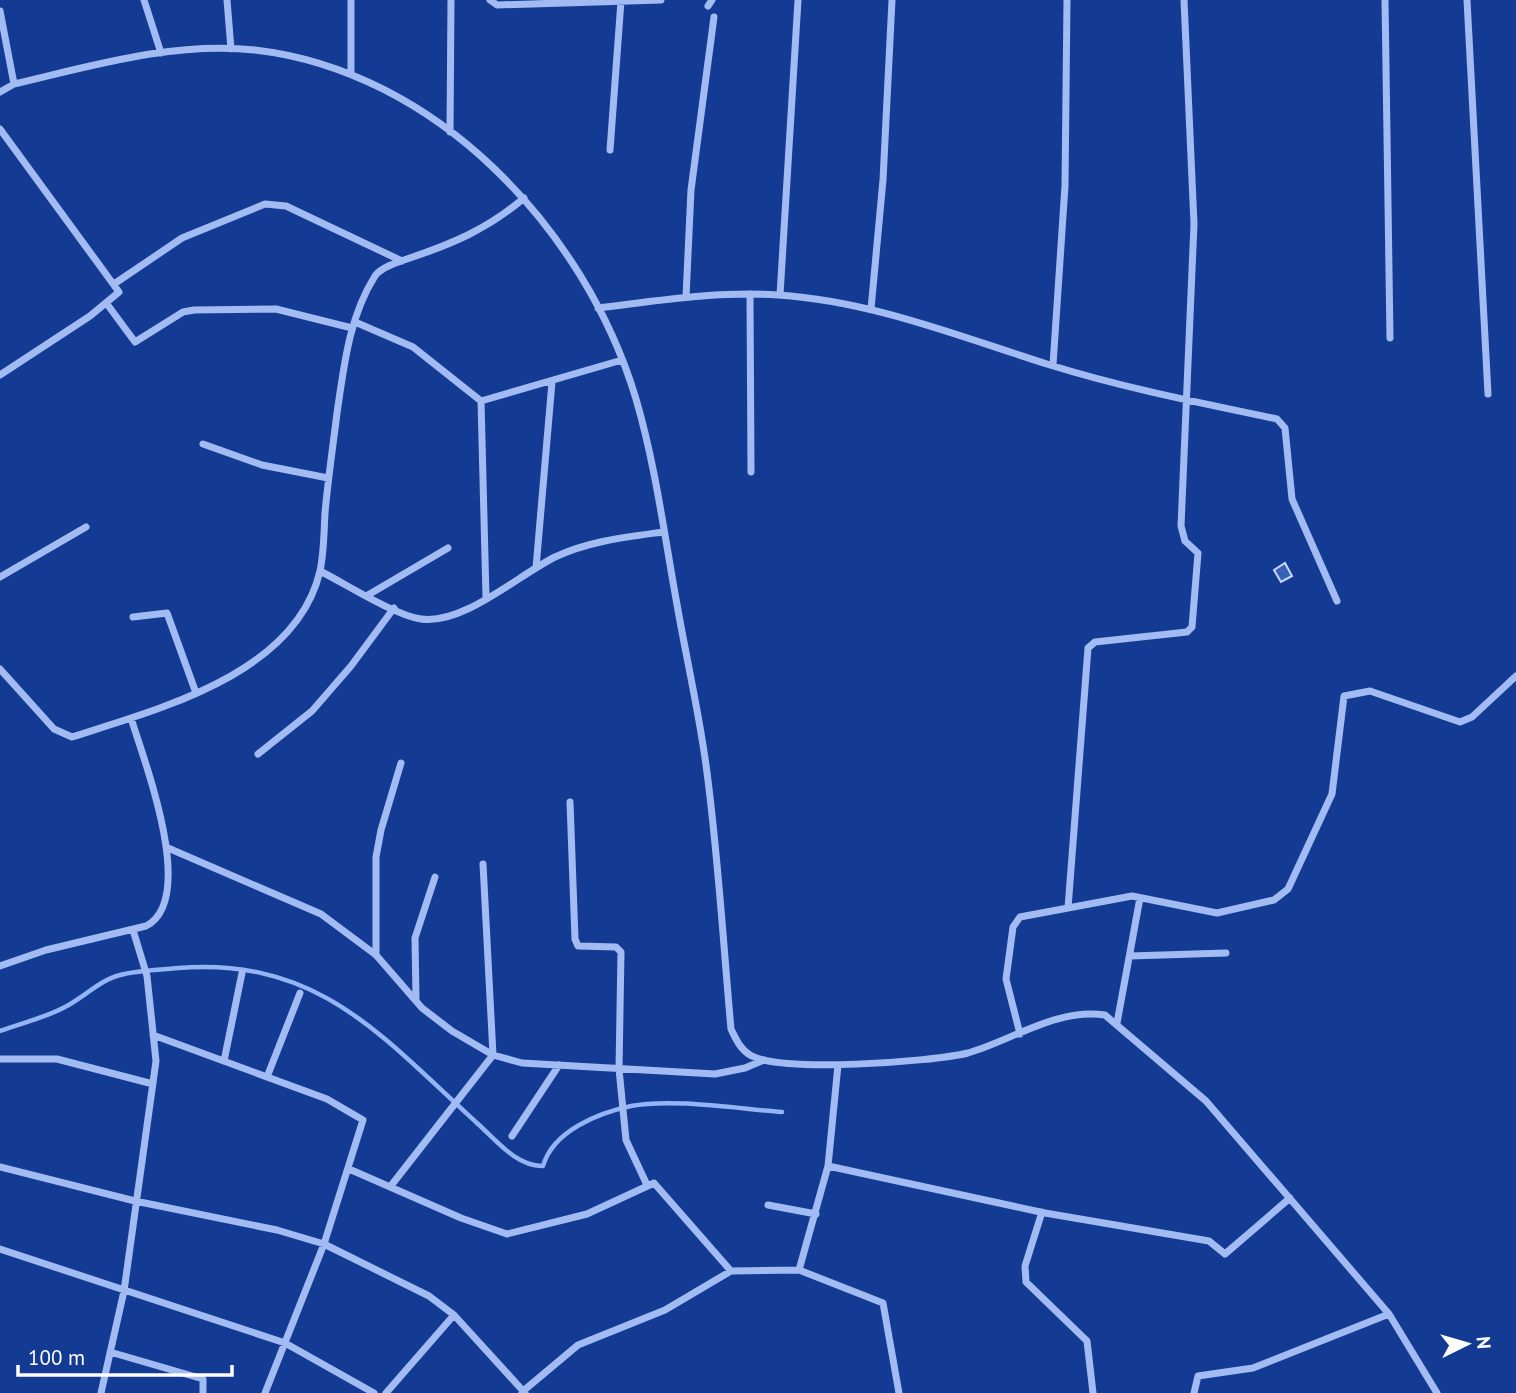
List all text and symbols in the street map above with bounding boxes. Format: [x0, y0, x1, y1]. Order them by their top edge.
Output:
north arrow [1432, 1309, 1502, 1379]
scale bar [18, 1334, 231, 1378]
text: N [1471, 1335, 1496, 1350]
text: 100 m [28, 1344, 85, 1371]

